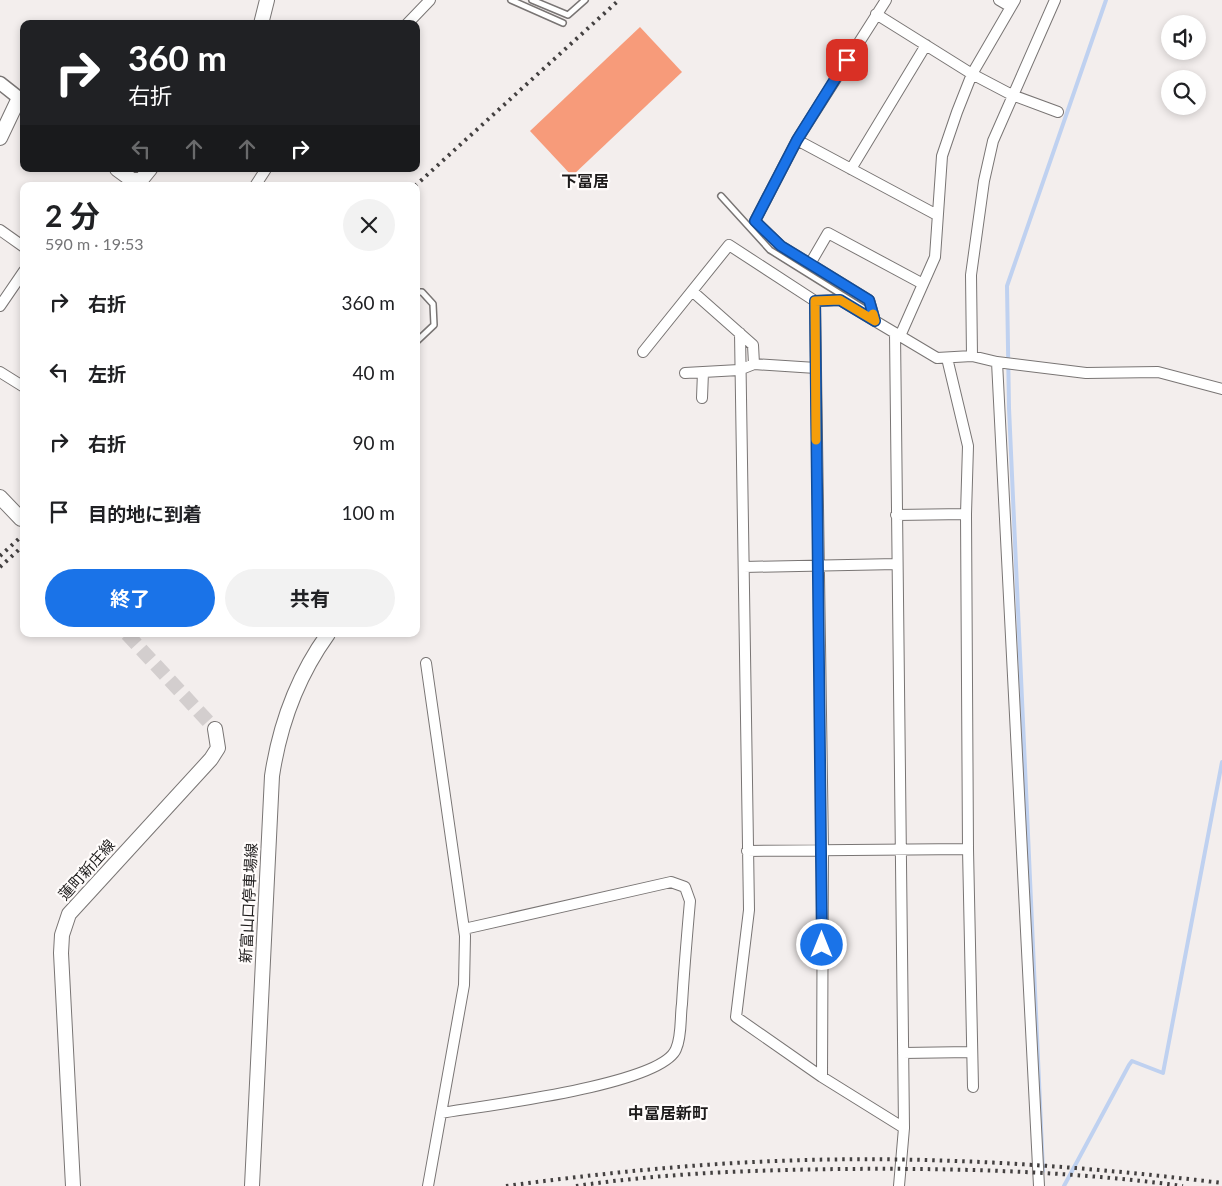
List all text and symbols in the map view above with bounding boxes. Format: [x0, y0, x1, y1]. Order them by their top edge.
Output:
map controls [1161, 15, 1206, 115]
button: sound [1161, 15, 1206, 60]
text: 360 m [128, 36, 227, 78]
pin [826, 39, 868, 81]
icon: right [45, 40, 110, 105]
icon: arrive [833, 46, 861, 74]
button: search [1161, 70, 1206, 115]
text: 右折 [128, 82, 172, 109]
icon: left [127, 135, 155, 163]
icon: ahead [180, 135, 208, 163]
icon: ahead [233, 135, 261, 163]
icon: right [286, 135, 314, 163]
district label: 下冨居 [561, 171, 609, 190]
text: 2 分 [45, 197, 100, 233]
button: close [343, 199, 395, 251]
text: 590 m · 19:53 [45, 234, 144, 253]
icon: right [45, 288, 73, 316]
text: 360 m [341, 291, 395, 314]
text: 右折 [88, 292, 126, 315]
icon: left [45, 358, 73, 386]
text: 40 m [352, 361, 395, 384]
text: 左折 [88, 362, 126, 385]
icon: right [45, 428, 73, 456]
text: 90 m [352, 431, 395, 454]
text: 右折 [88, 432, 126, 455]
icon: arrive [45, 498, 73, 526]
text: 100 m [341, 501, 395, 524]
text: 目的地に到着 [88, 502, 202, 525]
button: 終了 [45, 569, 215, 627]
button: 共有 [225, 569, 395, 627]
street label: 蓮町新庄線 [54, 835, 118, 903]
street label: 新富山口停車場線 [236, 843, 260, 963]
position arrow [795, 918, 847, 970]
district label: 中冨居新町 [628, 1103, 708, 1122]

